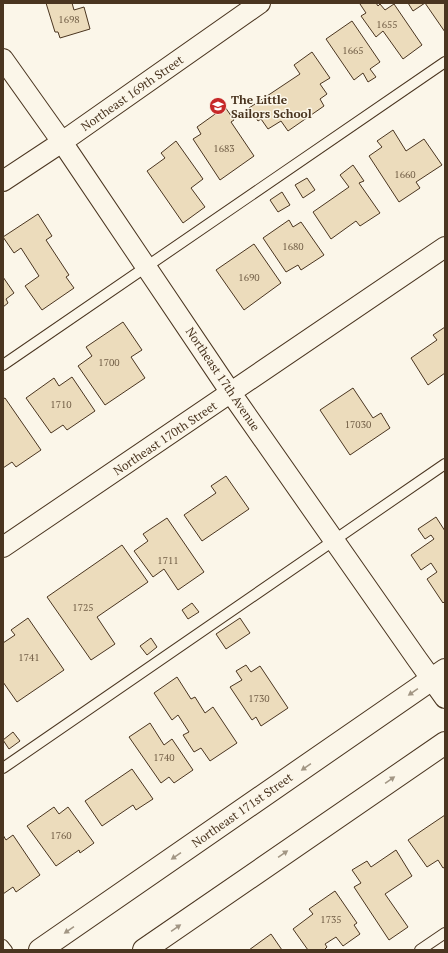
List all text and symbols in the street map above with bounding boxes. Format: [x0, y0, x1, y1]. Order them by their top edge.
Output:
house number: 1698 [58, 13, 80, 26]
house number: 1655 [376, 18, 398, 31]
house number: 1665 [342, 44, 364, 57]
street label: Northeast 169th Street [78, 52, 187, 134]
place label: The Little Sailors School [231, 92, 312, 121]
school or university icon: The Little Sailors School [208, 96, 228, 116]
house number: 1683 [213, 142, 235, 155]
house number: 1660 [394, 168, 416, 181]
house number: 1680 [282, 240, 304, 253]
house number: 1690 [238, 271, 260, 284]
street label: Northeast 17th Avenue [183, 324, 263, 434]
house number: 1700 [98, 356, 120, 369]
street label: Northeast 170th Street [110, 397, 220, 478]
house number: 1710 [50, 398, 72, 411]
house number: 17030 [345, 418, 371, 431]
house number: 1711 [157, 554, 179, 567]
house number: 1725 [72, 601, 94, 614]
house number: 1741 [18, 651, 40, 664]
one-way arrow [408, 688, 418, 696]
house number: 1730 [248, 692, 270, 705]
house number: 1740 [153, 751, 175, 764]
one-way arrow [301, 763, 311, 771]
street label: Northeast 171st Street [189, 769, 296, 851]
one-way arrow [385, 776, 396, 784]
house number: 1760 [50, 829, 72, 842]
one-way arrow [278, 850, 289, 858]
one-way arrow [171, 852, 181, 860]
house number: 1735 [320, 913, 342, 926]
one-way arrow [171, 924, 182, 932]
one-way arrow [64, 926, 74, 934]

